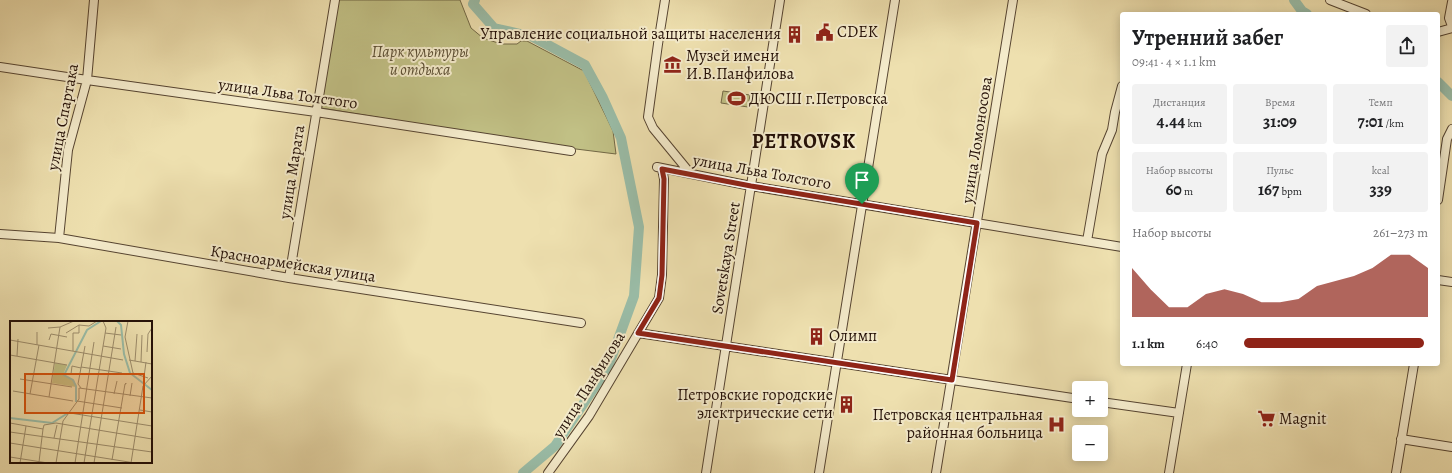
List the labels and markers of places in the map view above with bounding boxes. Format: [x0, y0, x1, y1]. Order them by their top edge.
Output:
place label: CDEK [837, 21, 878, 43]
public building icon: CDEK [814, 22, 834, 42]
place label: Управление социальной защиты населения [480, 23, 781, 45]
building icon: Управление социальной защиты населения [784, 24, 804, 44]
place label: Музей имени И.В.Панфилова [686, 45, 795, 85]
museum icon: Музей имени И.В.Панфилова [663, 55, 683, 75]
place label: ДЮСШ г.Петровска [749, 88, 888, 110]
sports icon: ДЮСШ г.Петровска [726, 89, 746, 109]
pin [845, 163, 879, 204]
place label: Олимп [829, 325, 877, 347]
building icon: Олимп [806, 326, 826, 346]
place label: Петровские городские электрические сети [677, 384, 833, 424]
building icon: Петровские городские электрические сети [836, 394, 856, 414]
place label: Петровская центральная районная больница [873, 404, 1044, 444]
place label: Magnit [1279, 408, 1326, 430]
supermarket icon: Magnit [1256, 409, 1276, 429]
hospital icon: Петровская центральная районная больница [1046, 414, 1066, 434]

